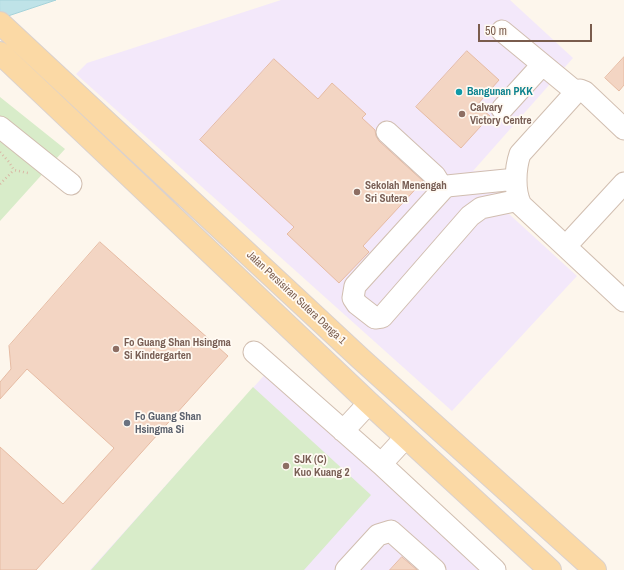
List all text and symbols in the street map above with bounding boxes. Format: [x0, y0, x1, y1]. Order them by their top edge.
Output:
scale bar [480, 16, 594, 42]
text: 50 m [485, 23, 507, 39]
place label: Bangunan PKK [467, 85, 533, 99]
marker: Bangunan PKK [454, 87, 464, 97]
place label: Calvary Victory Centre [470, 101, 532, 127]
marker: Calvary Victory Centre [457, 109, 467, 119]
place label: Sekolah Menengah Sri Sutera [365, 179, 447, 205]
marker: Sekolah Menengah Sri Sutera [352, 187, 362, 197]
street label: Jalan Persisiran Sutera Danga 1 [244, 249, 348, 347]
place label: Fo Guang Shan Hsingma Si Kindergarten [124, 336, 231, 362]
marker: Fo Guang Shan Hsingma Si Kindergarten [111, 344, 121, 354]
place label: Fo Guang Shan Hsingma Si [135, 410, 201, 436]
marker: Fo Guang Shan Hsingma Si [122, 418, 132, 428]
place label: SJK (C) Kuo Kuang 2 [294, 453, 350, 479]
marker: SJK (C) Kuo Kuang 2 [281, 461, 291, 471]

